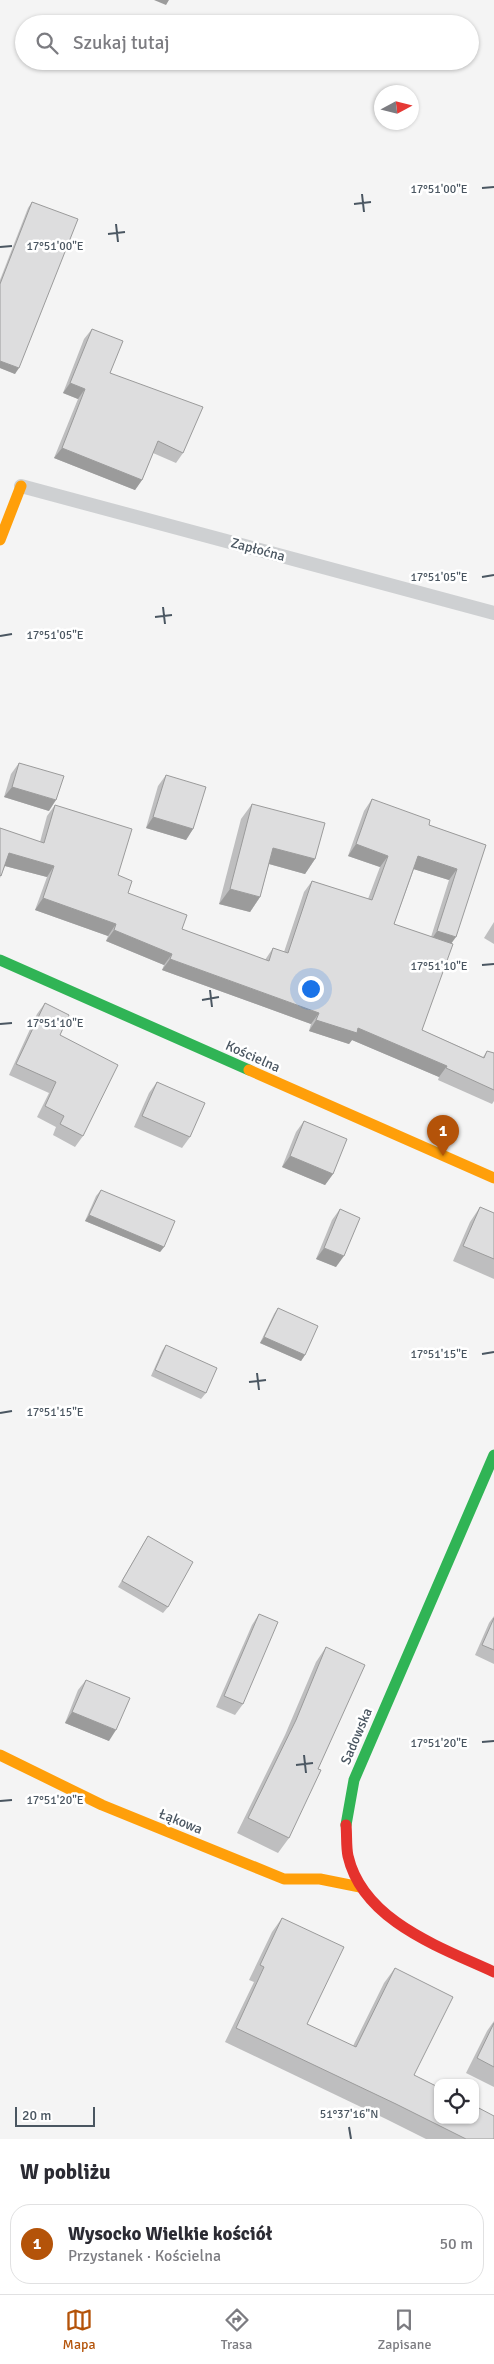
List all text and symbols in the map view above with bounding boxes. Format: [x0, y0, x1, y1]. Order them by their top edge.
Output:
search box [15, 15, 479, 70]
icon: search [33, 29, 61, 57]
text: Szukaj tutaj [73, 31, 170, 55]
north arrow [374, 85, 419, 130]
text: 17°51'00"E [410, 182, 468, 197]
text: 17°51'00"E [26, 239, 84, 254]
street label: Zapłoćna [229, 534, 287, 565]
text: 17°51'05"E [410, 570, 468, 585]
text: 17°51'05"E [26, 628, 84, 643]
text: 17°51'10"E [410, 959, 468, 974]
your location [298, 976, 324, 1002]
text: 17°51'10"E [26, 1016, 84, 1031]
street label: Kościelna [223, 1037, 283, 1076]
pin: 1 [427, 1115, 459, 1156]
text: 17°51'15"E [410, 1347, 468, 1362]
text: 17°51'15"E [26, 1405, 84, 1420]
street label: Sadowska [337, 1705, 376, 1767]
text: 17°51'20"E [410, 1736, 468, 1751]
text: 17°51'20"E [26, 1793, 84, 1808]
street label: Łąkowa [157, 1805, 205, 1838]
map controls [434, 2079, 479, 2124]
button: locate [434, 2079, 479, 2124]
scale bar [15, 2104, 95, 2127]
text: 20 m [22, 2107, 51, 2124]
text: 51°37'16"N [320, 2107, 378, 2122]
text: W pobliżu [20, 2159, 111, 2185]
text: Wysocko Wielkie kościół [68, 2222, 273, 2246]
text: 1 [33, 2234, 41, 2254]
text: 50 m [439, 2234, 473, 2254]
text: Przystanek · Kościelna [68, 2246, 221, 2266]
tab: Mapa [63, 2306, 96, 2353]
tab: Trasa [221, 2306, 252, 2353]
tab: Zapisane [378, 2306, 431, 2353]

